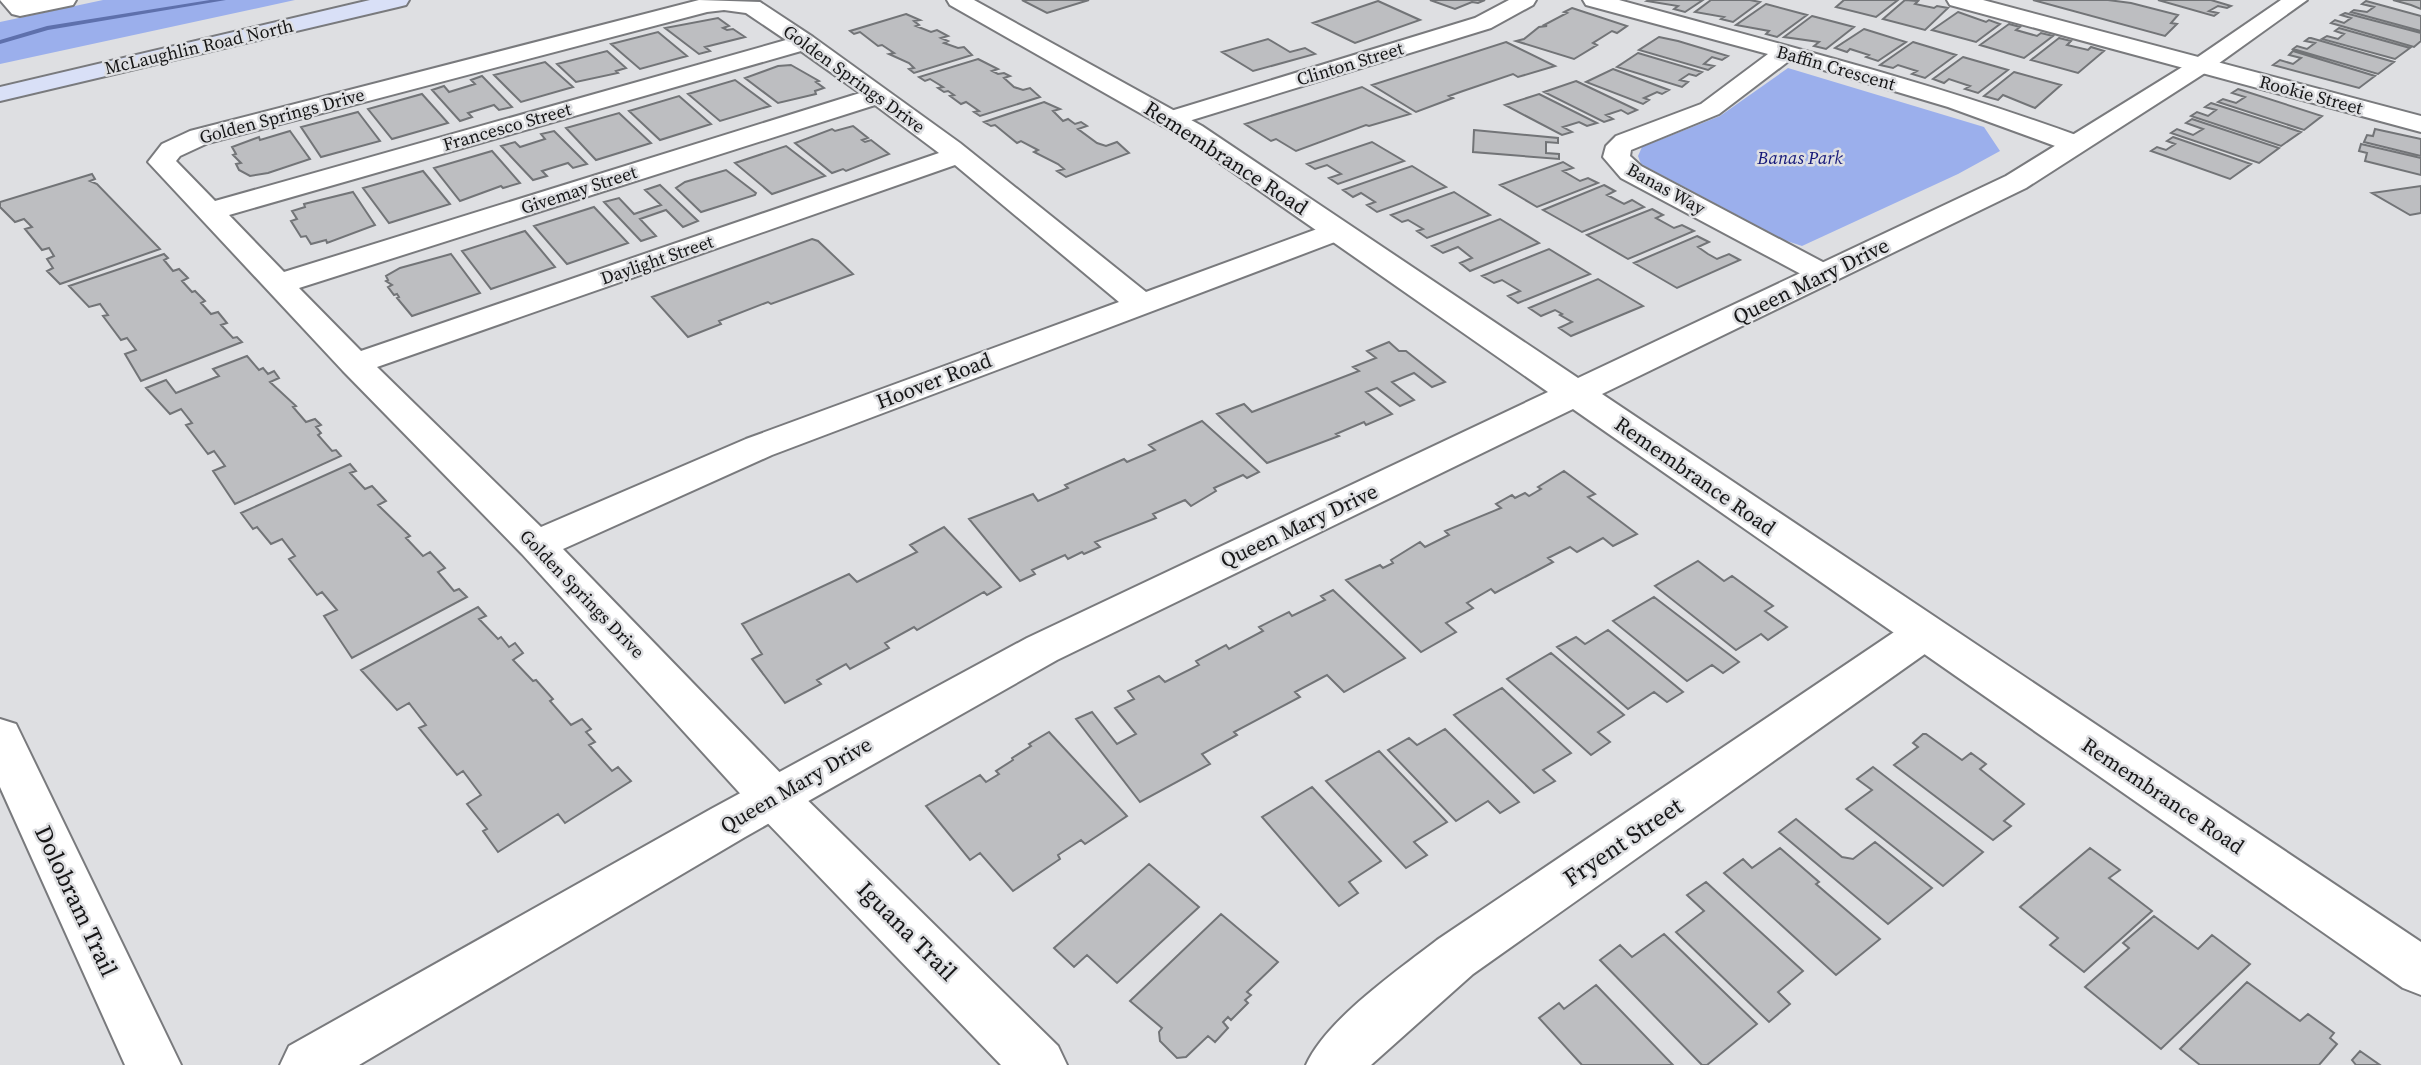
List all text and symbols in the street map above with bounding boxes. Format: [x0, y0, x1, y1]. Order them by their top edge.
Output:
street label: McLaughlin Road North [102, 13, 296, 80]
street label: Golden Springs Drive [778, 19, 930, 139]
street label: Clinton Street [1293, 35, 1406, 92]
street label: Baffin Crescent [1774, 39, 1899, 96]
street label: Rookie Street [2257, 69, 2366, 120]
street label: Golden Springs Drive [197, 81, 367, 150]
street label: Remembrance Road [1139, 94, 1314, 222]
street label: Francesco Street [440, 96, 574, 157]
park label: Banas Park [1756, 145, 1843, 170]
street label: Banas Way [1622, 157, 1711, 221]
street label: Givemay Street [518, 159, 640, 220]
street label: Daylight Street [597, 228, 717, 291]
street label: Queen Mary Drive [1728, 230, 1894, 331]
street label: Hoover Road [872, 345, 996, 416]
street label: Remembrance Road [1609, 409, 1782, 542]
street label: Queen Mary Drive [1215, 476, 1382, 575]
street label: Golden Springs Drive [514, 524, 650, 663]
street label: Queen Mary Drive [715, 729, 877, 840]
street label: Remembrance Road [2076, 730, 2250, 861]
street label: Fryent Street [1556, 789, 1689, 894]
street label: Dolobram Trail [27, 820, 126, 982]
street label: Iguana Trail [850, 873, 965, 988]

